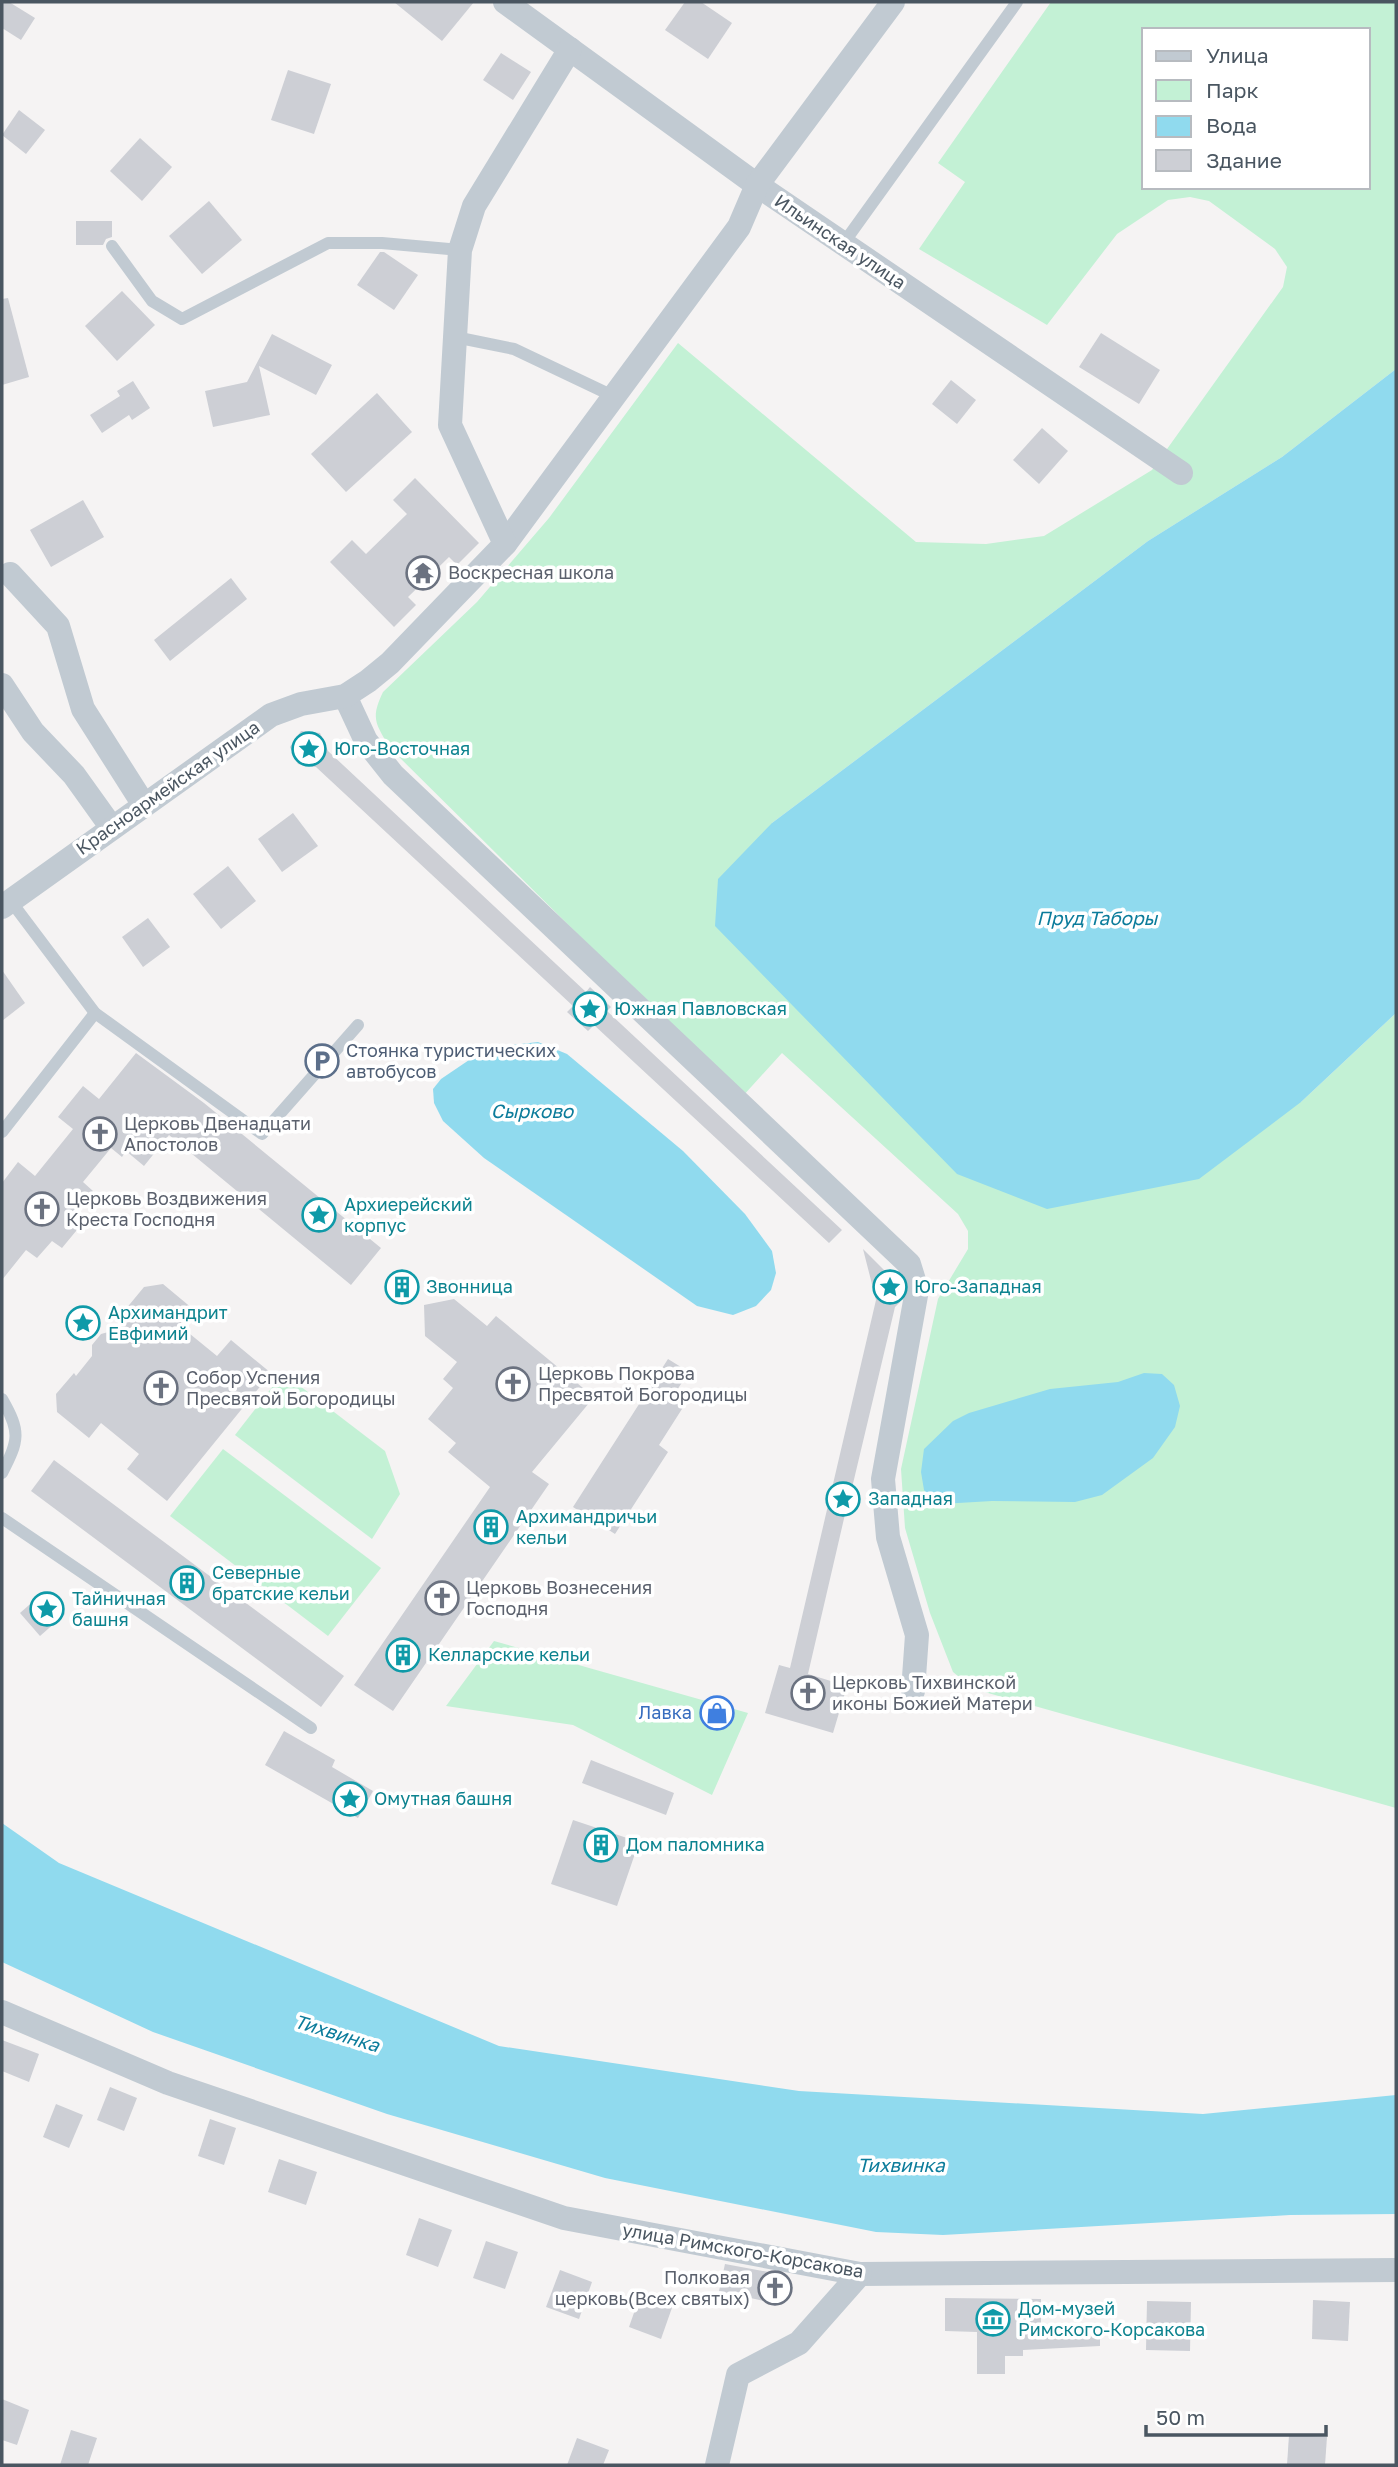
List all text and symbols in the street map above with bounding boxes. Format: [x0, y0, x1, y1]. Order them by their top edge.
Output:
legend [1142, 28, 1370, 189]
text: Улица [1206, 42, 1269, 68]
text: Парк [1206, 77, 1259, 103]
text: Вода [1206, 112, 1257, 138]
text: Здание [1206, 147, 1282, 173]
street label: Ильинская улица [771, 189, 910, 293]
temple icon: Воскресная школа [404, 554, 442, 592]
place label: Воскресная школа [448, 561, 614, 583]
street label: Красноармейская улица [72, 715, 263, 859]
place icon: Юго-Восточная [290, 730, 328, 768]
place label: Юго-Восточная [334, 737, 470, 759]
water label: Пруд Таборы [1037, 906, 1159, 929]
place icon: Южная Павловская [571, 990, 609, 1028]
place label: Южная Павловская [614, 997, 787, 1019]
place label: Стоянка туристических автобусов [346, 1039, 556, 1082]
parking icon: Стоянка туристических автобусов [303, 1042, 341, 1080]
water label: Сырково [491, 1099, 575, 1122]
place label: Церковь Двенадцати Апостолов [124, 1112, 311, 1155]
church icon: Церковь Двенадцати Апостолов [81, 1115, 119, 1153]
place label: Церковь Воздвижения Креста Господня [66, 1187, 267, 1230]
church icon: Церковь Воздвижения Креста Господня [23, 1190, 61, 1228]
place label: Архиерейский корпус [344, 1193, 473, 1236]
place icon: Архиерейский корпус [300, 1196, 338, 1234]
building icon: Звонница [383, 1268, 421, 1306]
place icon: Юго-Западная [871, 1268, 909, 1306]
place label: Звонница [426, 1275, 513, 1297]
place label: Юго-Западная [914, 1275, 1042, 1297]
place label: Архимандрит Евфимий [108, 1301, 228, 1344]
place icon: Архимандрит Евфимий [64, 1304, 102, 1342]
place label: Церковь Покрова Пресвятой Богородицы [538, 1362, 748, 1405]
church icon: Церковь Покрова Пресвятой Богородицы [494, 1365, 532, 1403]
place label: Собор Успения Пресвятой Богородицы [186, 1366, 396, 1409]
church icon: Собор Успения Пресвятой Богородицы [142, 1369, 180, 1407]
place icon: Западная [824, 1480, 862, 1518]
place label: Западная [868, 1487, 953, 1509]
place label: Архимандричьи кельи [516, 1505, 657, 1548]
building icon: Архимандричьи кельи [472, 1508, 510, 1546]
place label: Северные братские кельи [212, 1561, 350, 1604]
building icon: Северные братские кельи [168, 1564, 206, 1602]
place label: Церковь Вознесения Господня [466, 1576, 652, 1619]
church icon: Церковь Вознесения Господня [423, 1579, 461, 1617]
place label: Тайничная башня [72, 1587, 166, 1630]
place icon: Тайничная башня [28, 1590, 66, 1628]
building icon: Келларские кельи [384, 1636, 422, 1674]
place label: Келларские кельи [428, 1643, 590, 1665]
place label: Церковь Тихвинской иконы Божией Матери [832, 1671, 1033, 1714]
church icon: Церковь Тихвинской иконы Божией Матери [789, 1674, 827, 1712]
shop icon: Лавка [698, 1694, 736, 1732]
place label: Лавка [638, 1701, 692, 1723]
place icon: Омутная башня [331, 1780, 369, 1818]
place label: Омутная башня [374, 1787, 512, 1809]
building icon: Дом паломника [582, 1826, 620, 1864]
place label: Дом паломника [626, 1833, 765, 1855]
water label: Тихвинка [292, 2009, 384, 2057]
water label: Тихвинка [857, 2153, 946, 2176]
street label: улица Римского-Корсакова [621, 2218, 865, 2282]
place label: Полковая церковь(Всех святых) [555, 2266, 750, 2309]
church icon: Полковая церковь(Всех святых) [756, 2269, 794, 2307]
place label: Дом-музей Римского-Корсакова [1018, 2297, 1205, 2340]
museum icon: Дом-музей Римского-Корсакова [974, 2300, 1012, 2338]
scale bar [1146, 2394, 1326, 2438]
text: 50 m [1156, 2404, 1205, 2430]

